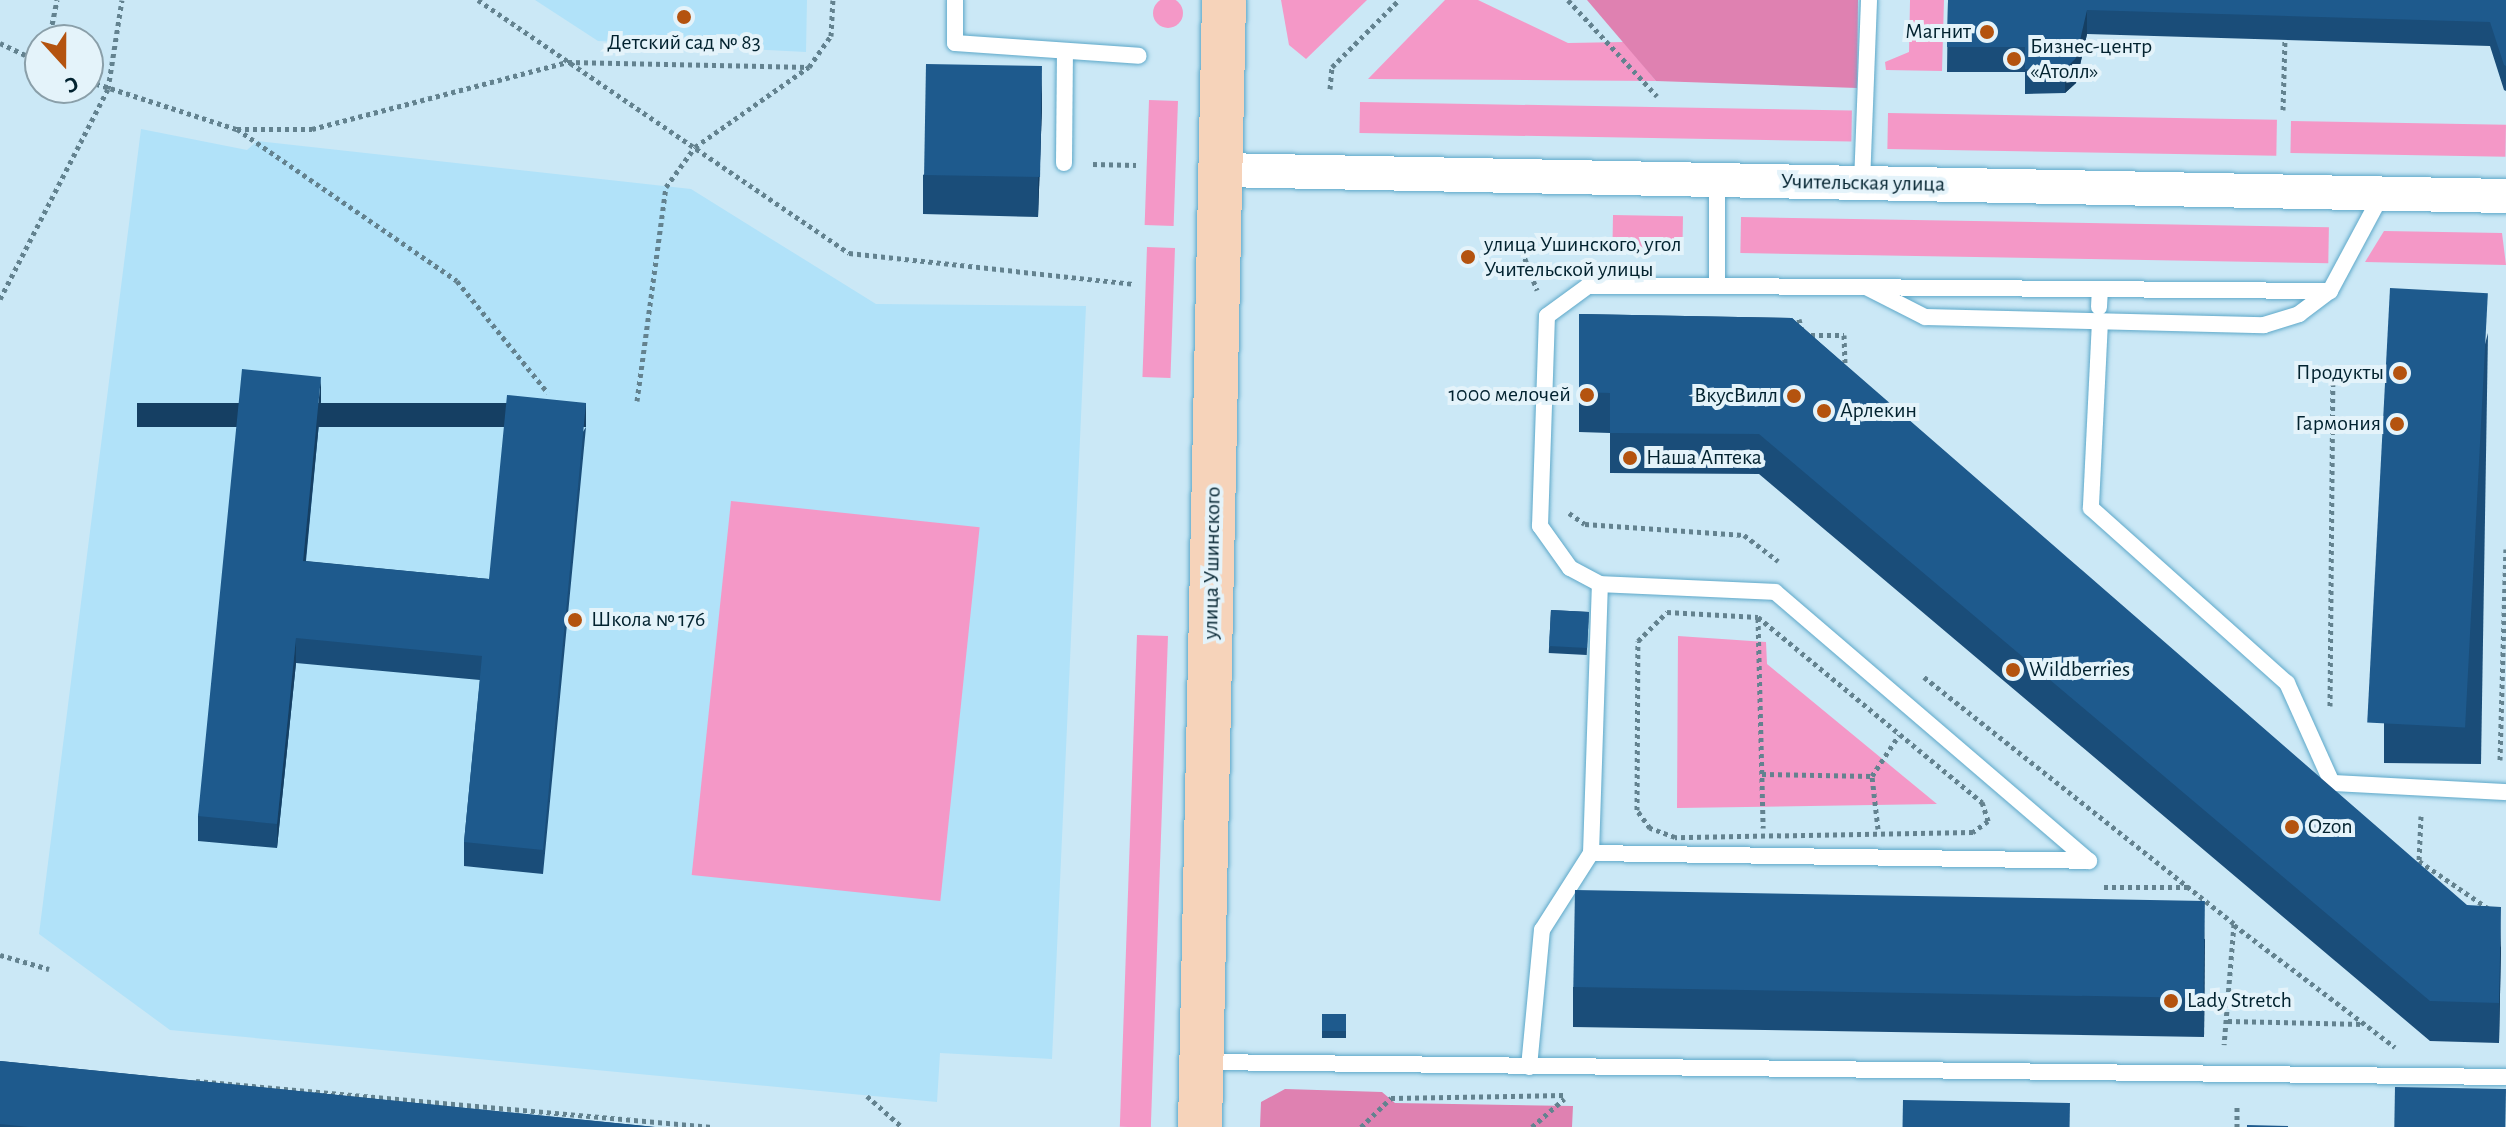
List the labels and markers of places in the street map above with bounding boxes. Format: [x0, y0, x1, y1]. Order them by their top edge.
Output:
marker: Детский сад № 83 [675, 8, 693, 26]
place label: Магнит [1905, 19, 1971, 45]
marker: Магнит [1978, 23, 1996, 41]
place label: Детский сад № 83 [607, 30, 761, 56]
place label: Бизнес-центр «Атолл» [2030, 33, 2152, 84]
marker: Бизнес-центр «Атолл» [2005, 50, 2023, 68]
place label: улица Ушинского, угол Учительской улицы [1484, 231, 1681, 282]
marker: улица Ушинского, угол Учительской улицы [1459, 248, 1477, 266]
place label: Продукты [2296, 360, 2384, 386]
marker: Продукты [2391, 364, 2409, 382]
place label: 1000 мелочей [1448, 382, 1571, 408]
place label: ВкусВилл [1694, 383, 1778, 409]
marker: 1000 мелочей [1578, 386, 1596, 404]
marker: ВкусВилл [1785, 387, 1803, 405]
place label: Арлекин [1840, 398, 1917, 424]
marker: Арлекин [1815, 402, 1833, 420]
place label: Гармония [2295, 411, 2381, 437]
marker: Гармония [2388, 415, 2406, 433]
place label: Наша Аптека [1646, 445, 1762, 471]
marker: Наша Аптека [1621, 449, 1639, 467]
place label: Школа № 176 [591, 607, 705, 633]
marker: Школа № 176 [566, 611, 584, 629]
place label: Wildberries [2029, 657, 2130, 683]
marker: Wildberries [2004, 661, 2022, 679]
place label: Ozon [2308, 814, 2353, 840]
marker: Ozon [2283, 818, 2301, 836]
place label: Lady Stretch [2187, 988, 2292, 1014]
marker: Lady Stretch [2162, 992, 2180, 1010]

